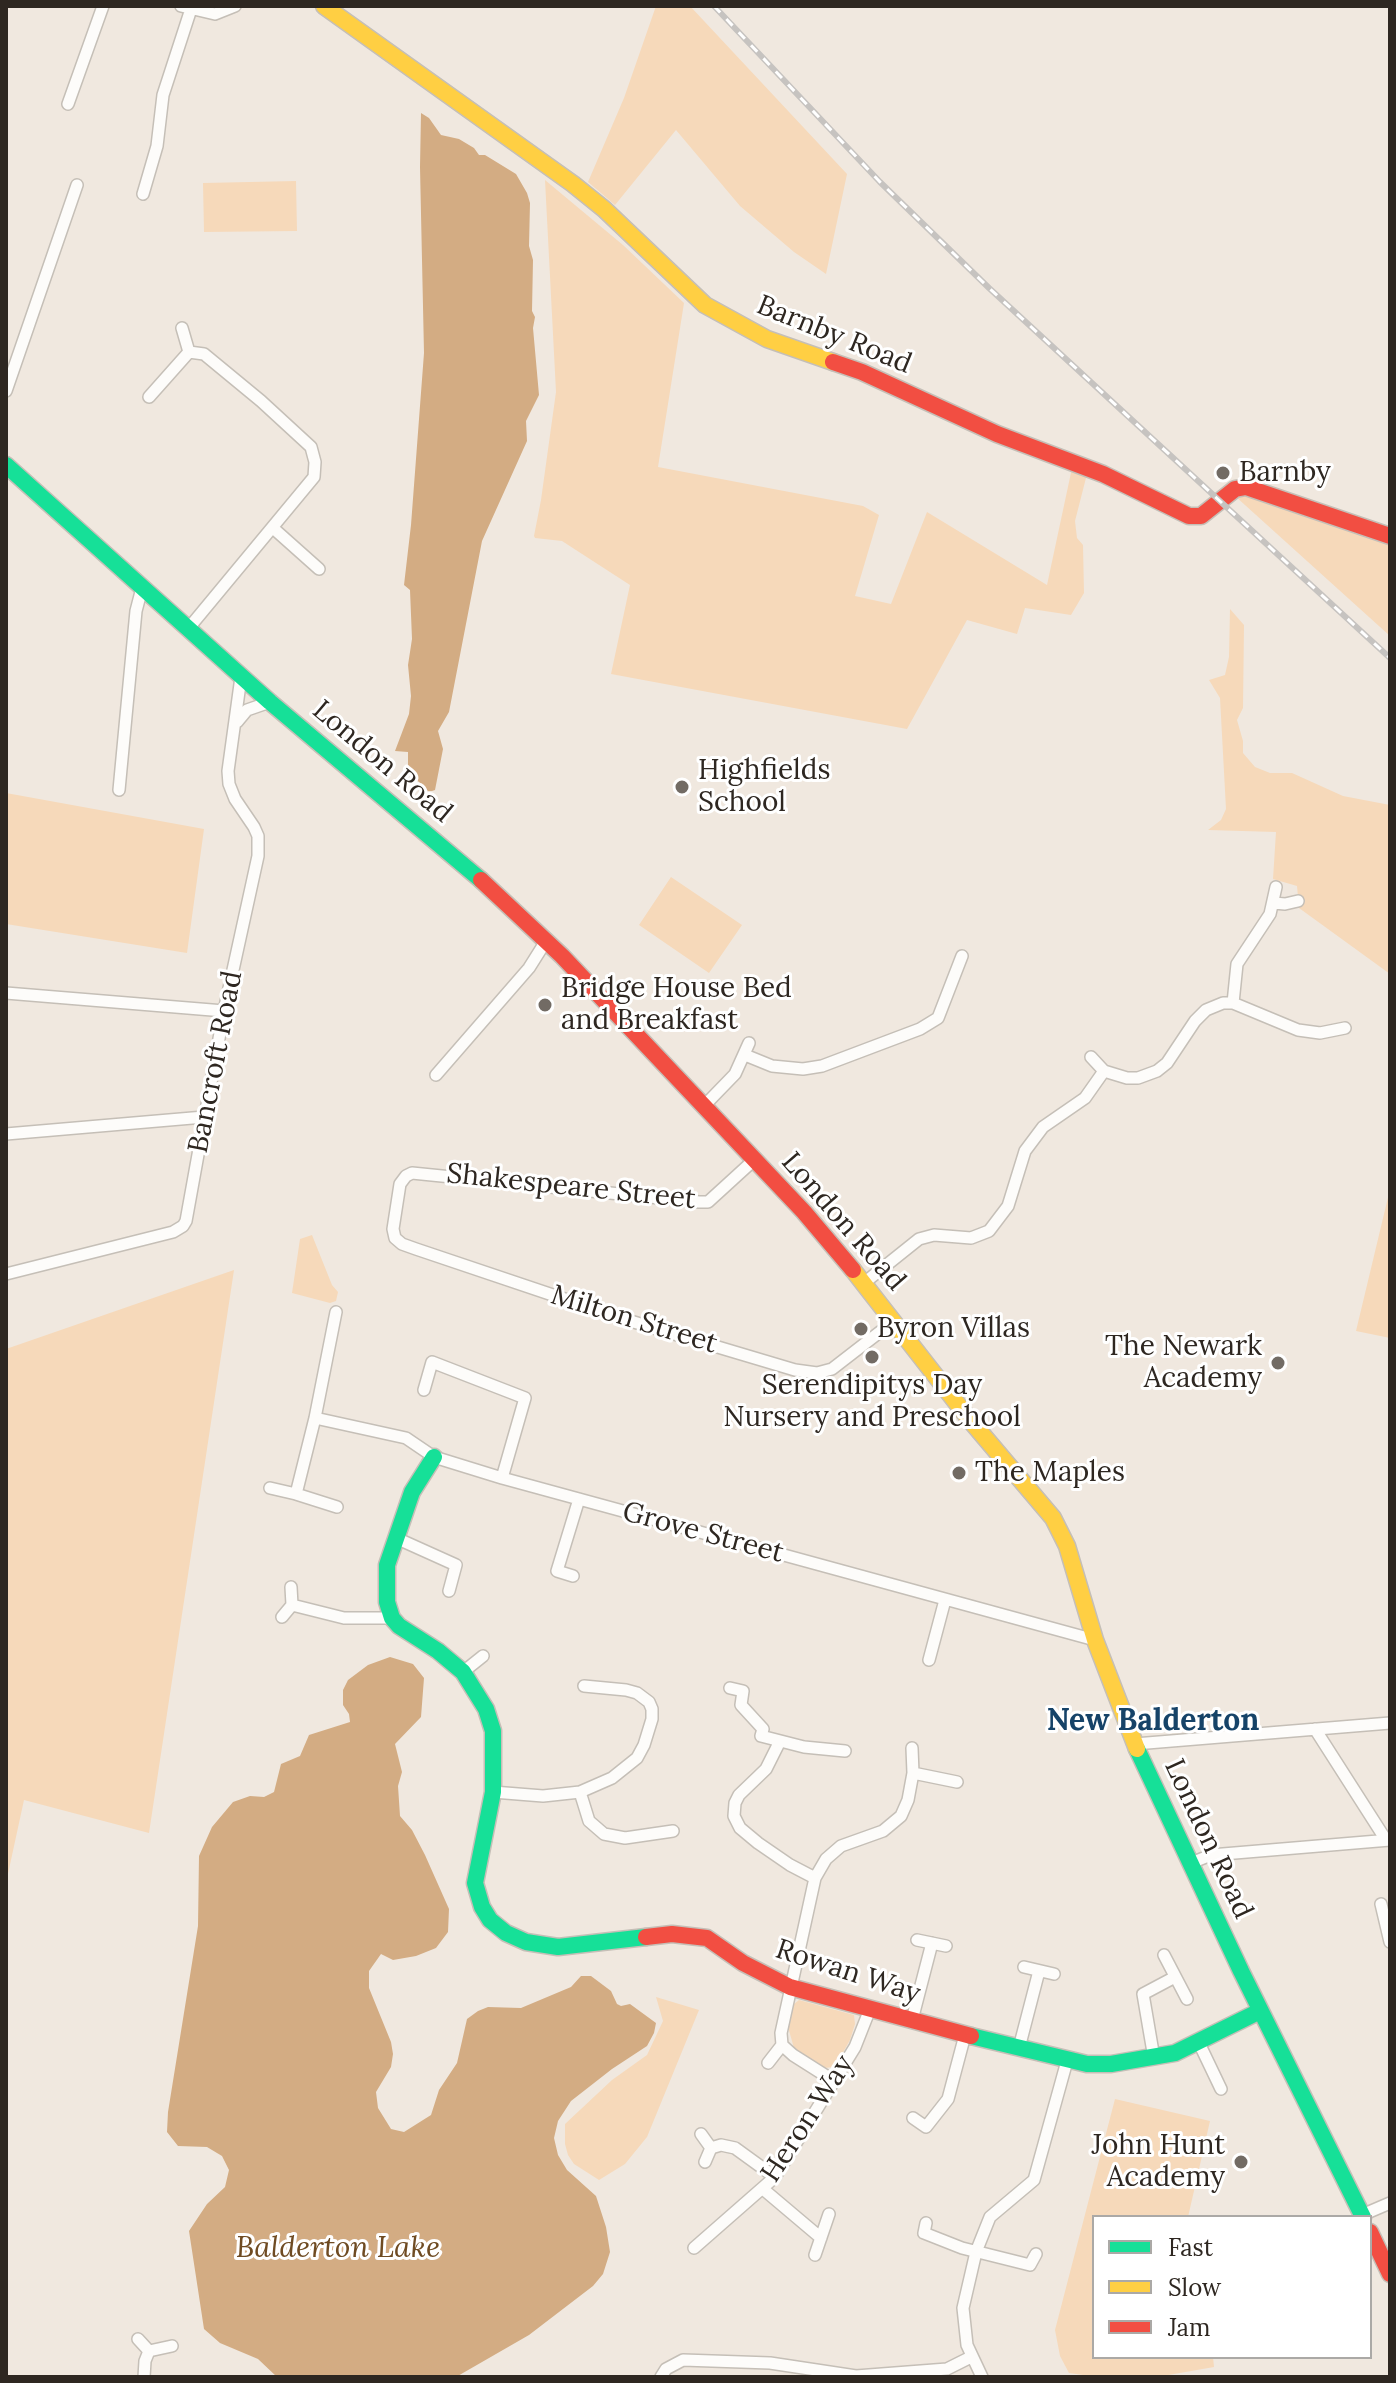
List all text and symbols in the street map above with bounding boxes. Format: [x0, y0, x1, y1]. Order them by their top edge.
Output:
street label: Barnby Road [752, 289, 916, 381]
place label: Barnby [1239, 456, 1331, 490]
marker: Barnby [1214, 464, 1232, 482]
street label: London Road [305, 694, 459, 830]
place label: Highfields School [698, 754, 830, 820]
marker: Highfields School [673, 778, 691, 796]
street label: Bancroft Road [182, 968, 250, 1156]
place label: Bridge House Bed and Breakfast [561, 972, 792, 1038]
marker: Bridge House Bed and Breakfast [536, 996, 554, 1014]
street label: London Road [774, 1146, 912, 1298]
street label: Shakespeare Street [445, 1157, 697, 1217]
street label: Milton Street [547, 1279, 721, 1361]
place label: Byron Villas [877, 1312, 1030, 1346]
marker: Byron Villas [852, 1320, 870, 1338]
place label: The Newark Academy [1105, 1330, 1262, 1396]
marker: Serendipitys Day Nursery and Preschool [863, 1348, 881, 1366]
marker: The Newark Academy [1269, 1354, 1287, 1372]
place label: Serendipitys Day Nursery and Preschool [723, 1369, 1021, 1435]
place label: The Maples [975, 1456, 1125, 1490]
marker: The Maples [950, 1464, 968, 1482]
street label: Grove Street [619, 1495, 787, 1571]
district label: New Balderton [1047, 1703, 1259, 1739]
street label: London Road [1156, 1754, 1260, 1924]
street label: Rowan Way [771, 1933, 925, 2011]
street label: Heron Way [754, 2049, 862, 2189]
place label: John Hunt Academy [1092, 2129, 1225, 2195]
marker: John Hunt Academy [1232, 2153, 1250, 2171]
legend [1092, 2215, 1372, 2359]
water label: Balderton Lake [236, 2230, 440, 2266]
text: Fast [1168, 2232, 1213, 2263]
text: Slow [1168, 2272, 1221, 2303]
text: Jam [1168, 2312, 1210, 2343]

